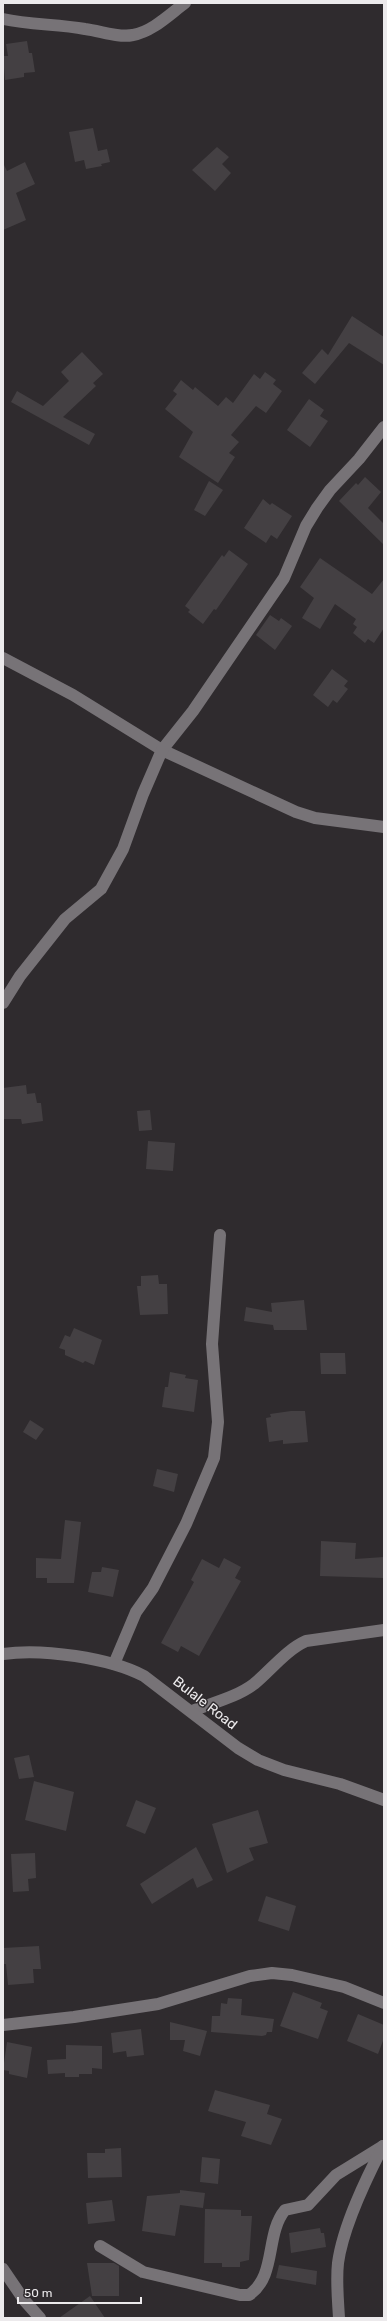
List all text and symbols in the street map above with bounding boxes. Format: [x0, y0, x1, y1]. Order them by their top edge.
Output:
street label: Bulale Road [170, 1673, 240, 1733]
scale bar [18, 2279, 141, 2305]
text: 50 m [24, 2286, 52, 2300]

